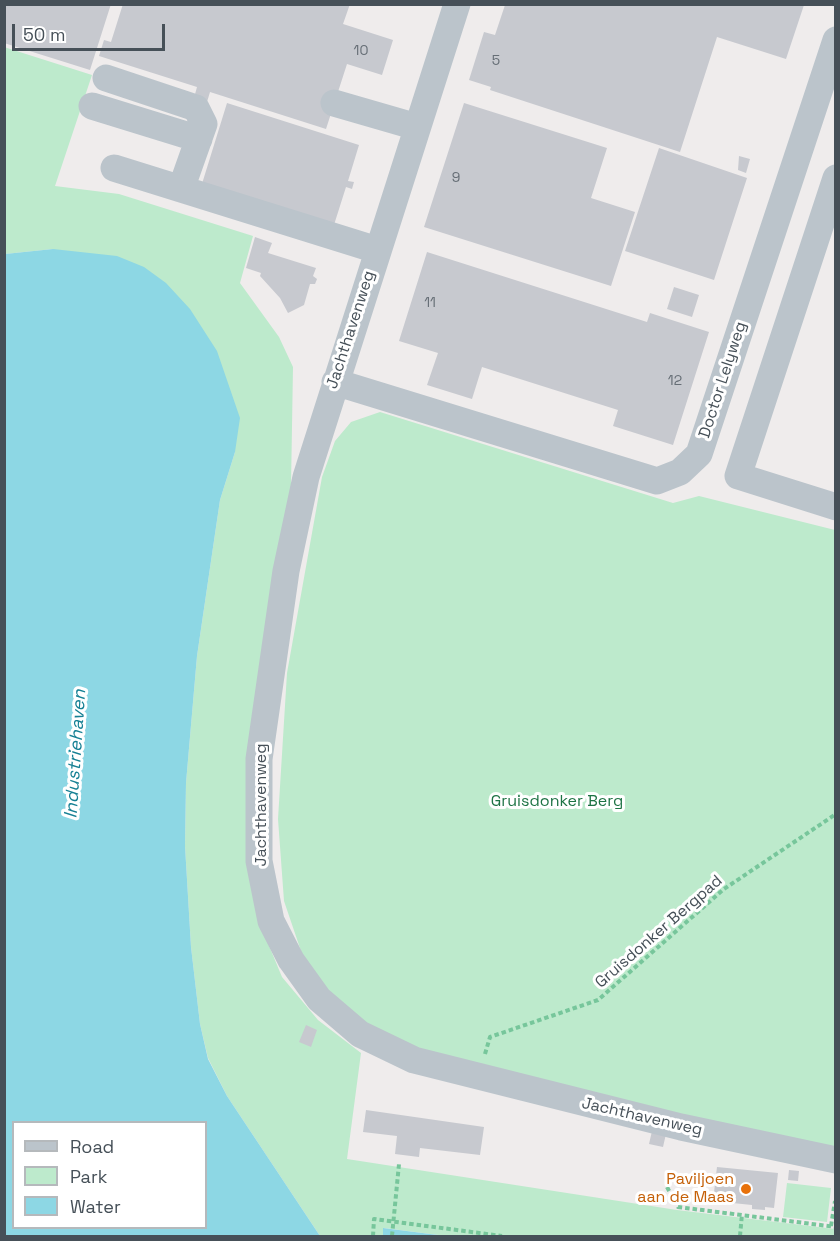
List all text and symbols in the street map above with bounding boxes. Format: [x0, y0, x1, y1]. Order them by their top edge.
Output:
scale bar [15, 12, 168, 50]
text: 50 m [23, 23, 65, 46]
house number: 10 [354, 43, 368, 59]
house number: 5 [492, 53, 500, 69]
house number: 9 [452, 170, 460, 186]
street label: Jachthavenweg [323, 269, 379, 391]
house number: 11 [424, 295, 436, 311]
street label: Doctor Lelyweg [695, 319, 751, 441]
house number: 12 [668, 373, 682, 389]
water label: Industriehaven [61, 689, 91, 819]
street label: Jachthavenweg [252, 743, 272, 867]
park label: Gruisdonker Berg [491, 792, 623, 812]
street label: Gruisdonker Bergpad [591, 872, 727, 992]
street label: Jachthavenweg [580, 1094, 704, 1140]
legend [12, 1121, 207, 1229]
text: Road [70, 1135, 114, 1158]
text: Park [70, 1165, 107, 1188]
place label: Paviljoen aan de Maas [637, 1170, 734, 1208]
marker: Paviljoen aan de Maas [739, 1182, 753, 1196]
text: Water [70, 1195, 121, 1218]

